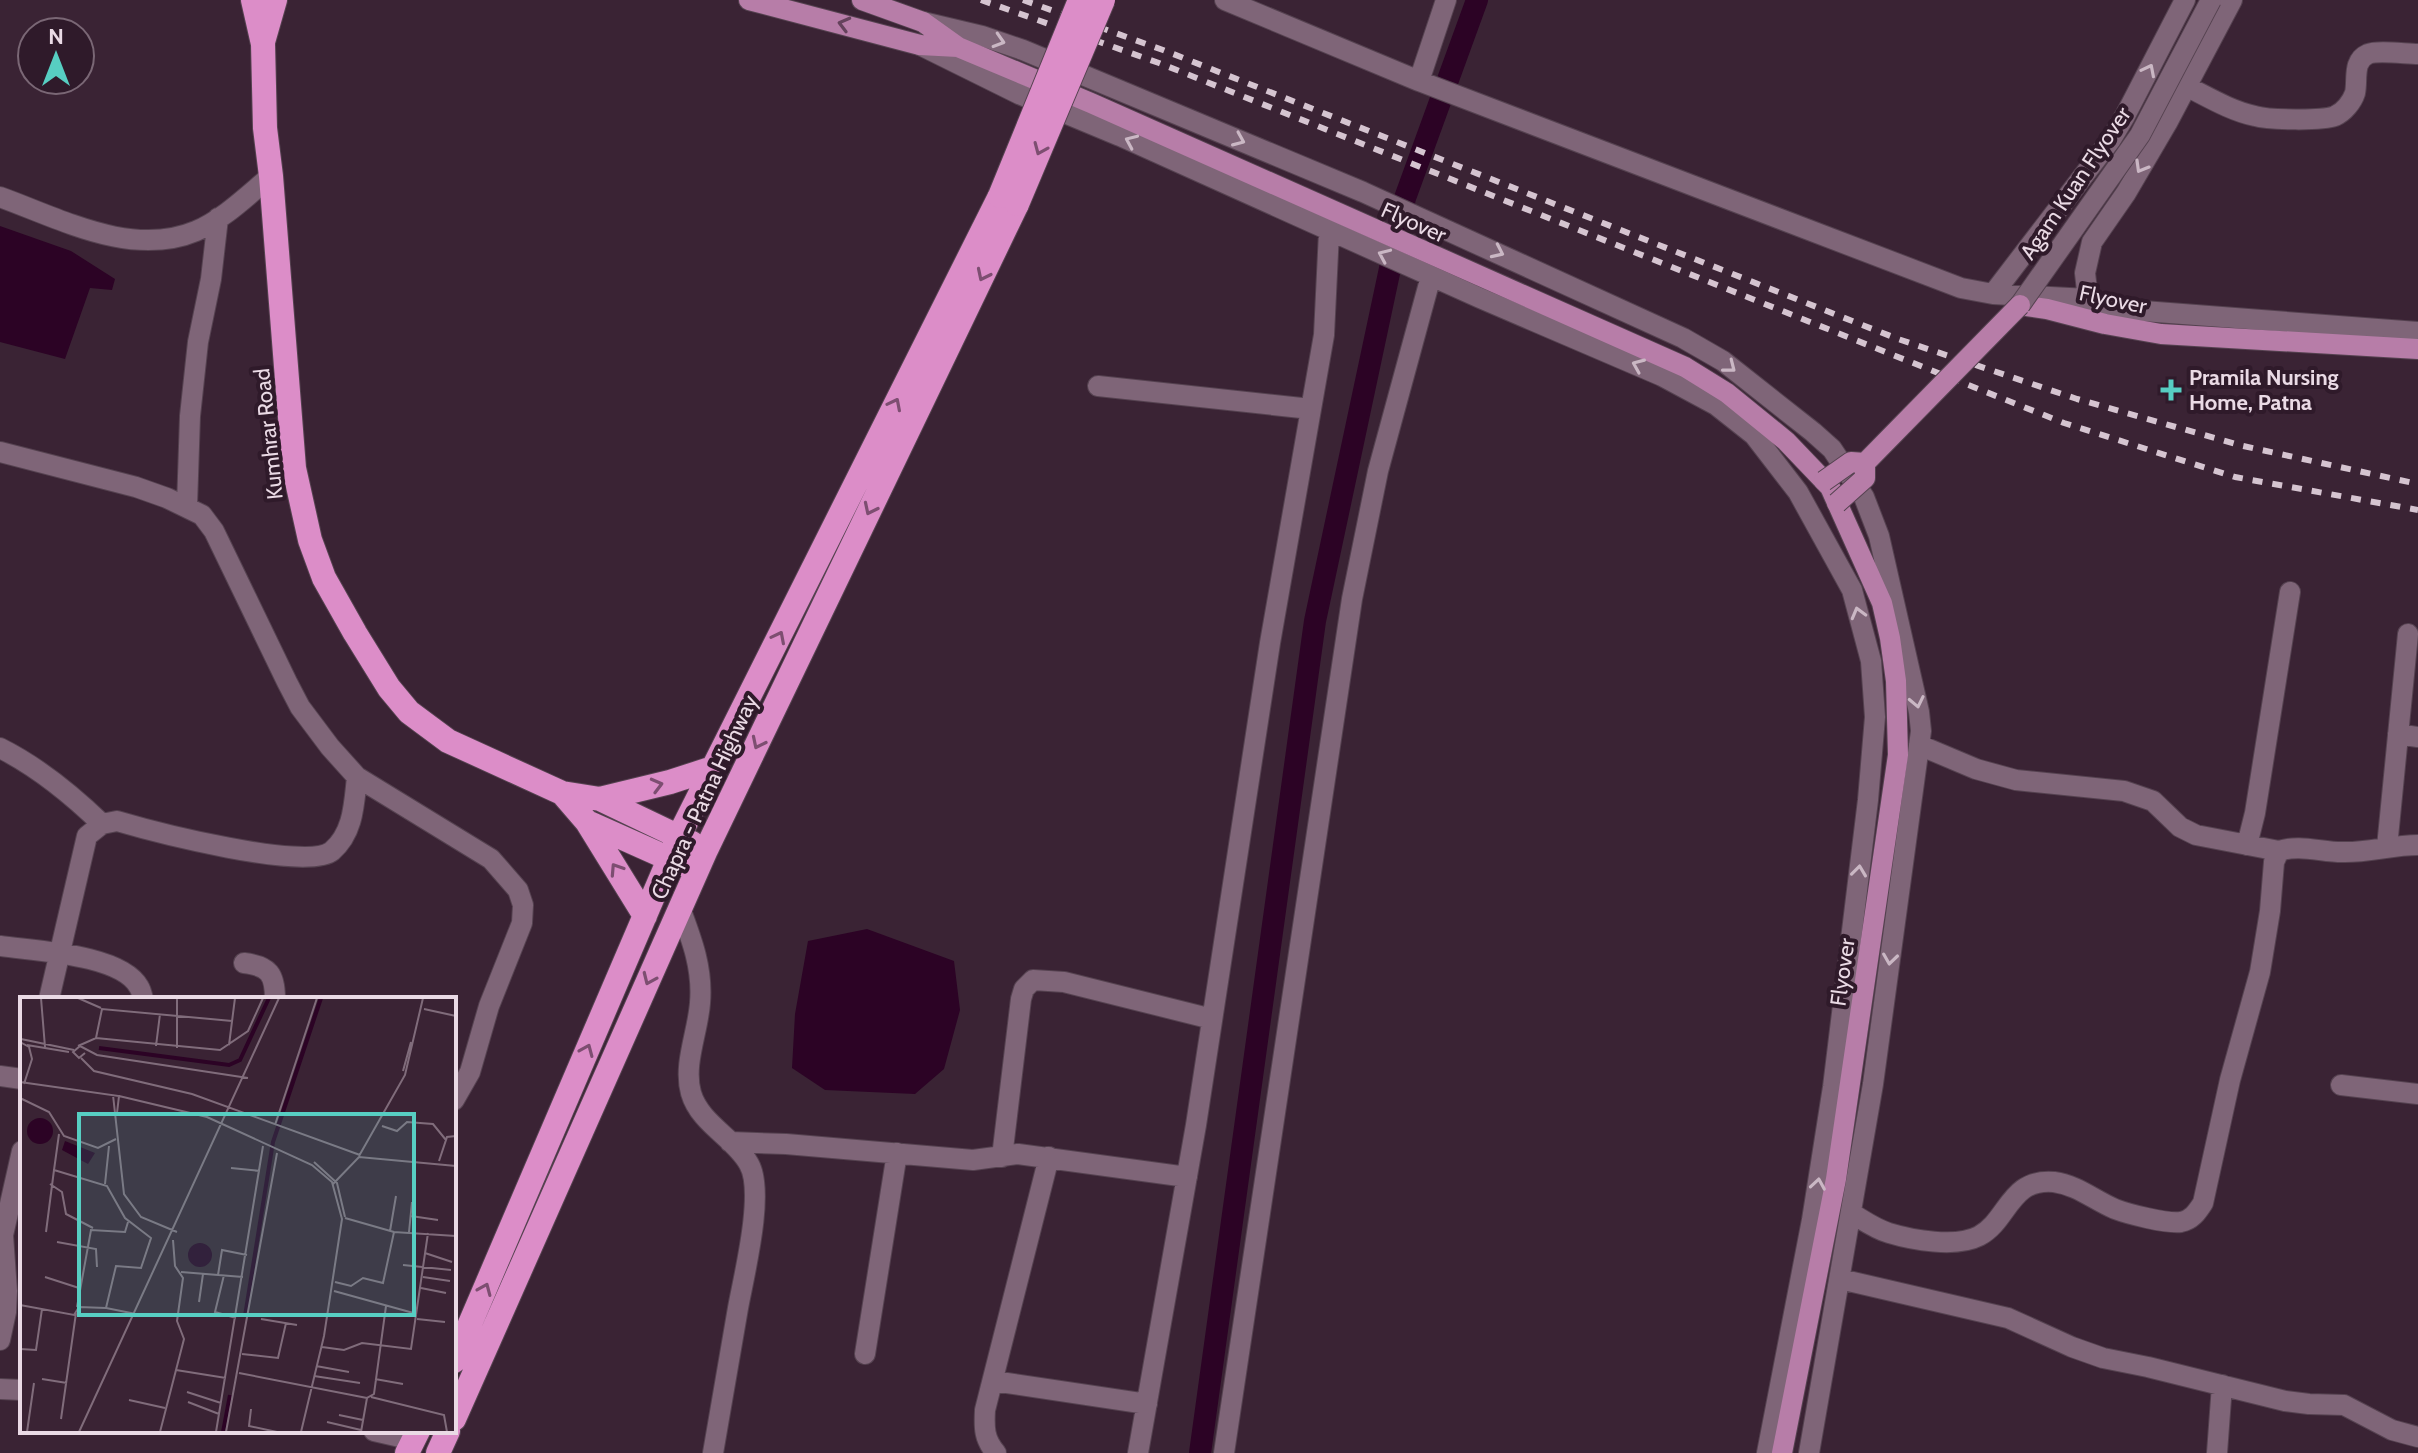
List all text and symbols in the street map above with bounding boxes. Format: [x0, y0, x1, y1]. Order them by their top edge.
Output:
north arrow [16, 16, 96, 96]
one-way arrow [838, 17, 852, 34]
text: N [48, 23, 64, 50]
one-way arrow [991, 32, 1005, 48]
one-way arrow [2140, 63, 2155, 78]
street label: Agam Kuan Flyover [2014, 102, 2137, 265]
one-way arrow [1231, 130, 1245, 146]
one-way arrow [1125, 135, 1139, 151]
one-way arrow [1034, 141, 1050, 156]
one-way arrow [2135, 158, 2151, 172]
street label: Flyover [1377, 196, 1450, 249]
one-way arrow [1489, 242, 1504, 258]
one-way arrow [1378, 249, 1392, 265]
one-way arrow [977, 266, 993, 281]
street label: Flyover [2077, 279, 2149, 320]
one-way arrow [1721, 357, 1736, 371]
one-way arrow [1632, 359, 1646, 375]
place label: Pramila Nursing Home, Patna [2189, 364, 2339, 416]
street label: Kumhrar Road [248, 367, 289, 501]
marker: Pramila Nursing Home, Patna [2160, 379, 2182, 401]
one-way arrow [886, 398, 901, 413]
one-way arrow [864, 501, 880, 515]
one-way arrow [1851, 607, 1868, 621]
one-way arrow [769, 630, 785, 645]
street label: Chapra - Patna Highway [645, 691, 764, 904]
one-way arrow [1907, 695, 1924, 708]
one-way arrow [752, 735, 767, 750]
one-way arrow [650, 778, 664, 795]
one-way arrow [611, 863, 626, 877]
one-way arrow [1851, 864, 1868, 877]
street label: Flyover [1824, 936, 1861, 1008]
one-way arrow [1882, 952, 1899, 966]
one-way arrow [643, 971, 659, 986]
inset map [20, 997, 456, 1433]
one-way arrow [578, 1044, 594, 1058]
one-way arrow [1809, 1177, 1826, 1191]
one-way arrow [475, 1283, 491, 1297]

